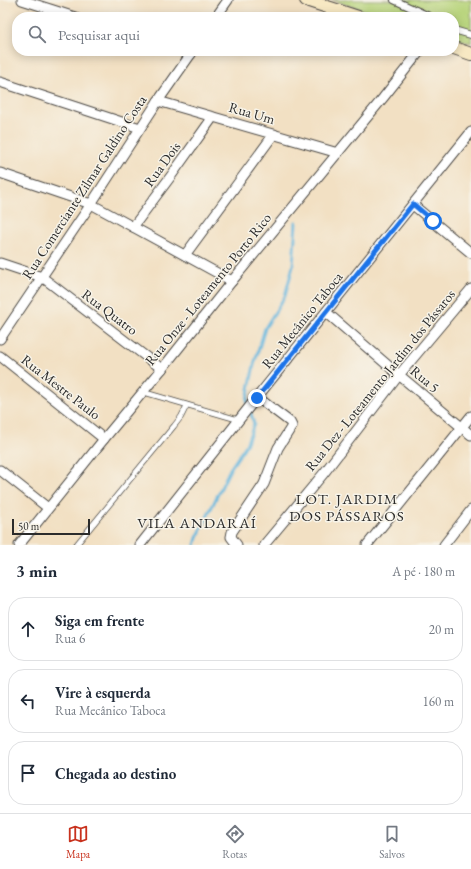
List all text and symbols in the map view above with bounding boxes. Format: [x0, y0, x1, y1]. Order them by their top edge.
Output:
search box [12, 12, 459, 56]
icon: search [26, 23, 48, 45]
text: Pesquisar aqui [58, 25, 140, 44]
street label: Rua Comerciante Zilmar Galdino Costa [18, 91, 151, 282]
street label: Rua Um [227, 98, 277, 128]
street label: Rua Dois [140, 138, 185, 190]
street label: Rua Onze - Loteamento Porto Rico [141, 209, 275, 369]
route start [424, 212, 442, 230]
street label: Rua Mecânico Taboca [258, 268, 347, 372]
street label: Rua Quatro [78, 285, 142, 339]
street label: Rua Dez - Loteamento Jardim dos Pássaros [301, 285, 459, 475]
street label: Rua Mestre Paulo [18, 350, 104, 424]
street label: Rua 5 [407, 362, 443, 396]
route end [248, 389, 266, 407]
district label: LOT. JARDIM DOS PÁSSAROS [289, 489, 405, 525]
district label: VILA ANDARAÍ [137, 513, 257, 532]
scale bar [12, 517, 90, 536]
text: 50 m [18, 519, 39, 533]
text: 3 min [16, 560, 57, 582]
text: A pé · 180 m [392, 563, 455, 580]
text: Siga em frente [55, 611, 144, 630]
icon: ahead [17, 618, 39, 640]
text: 20 m [429, 621, 454, 638]
text: Rua 6 [55, 630, 85, 647]
text: Vire à esquerda [55, 683, 151, 702]
icon: left [17, 690, 39, 712]
text: 160 m [423, 693, 454, 710]
text: Rua Mecânico Taboca [55, 702, 166, 719]
icon: arrive [17, 762, 39, 784]
text: Chegada ao destino [55, 764, 176, 783]
tab: Mapa [66, 823, 90, 861]
tab: Rotas [222, 823, 247, 861]
tab: Salvos [379, 823, 405, 861]

